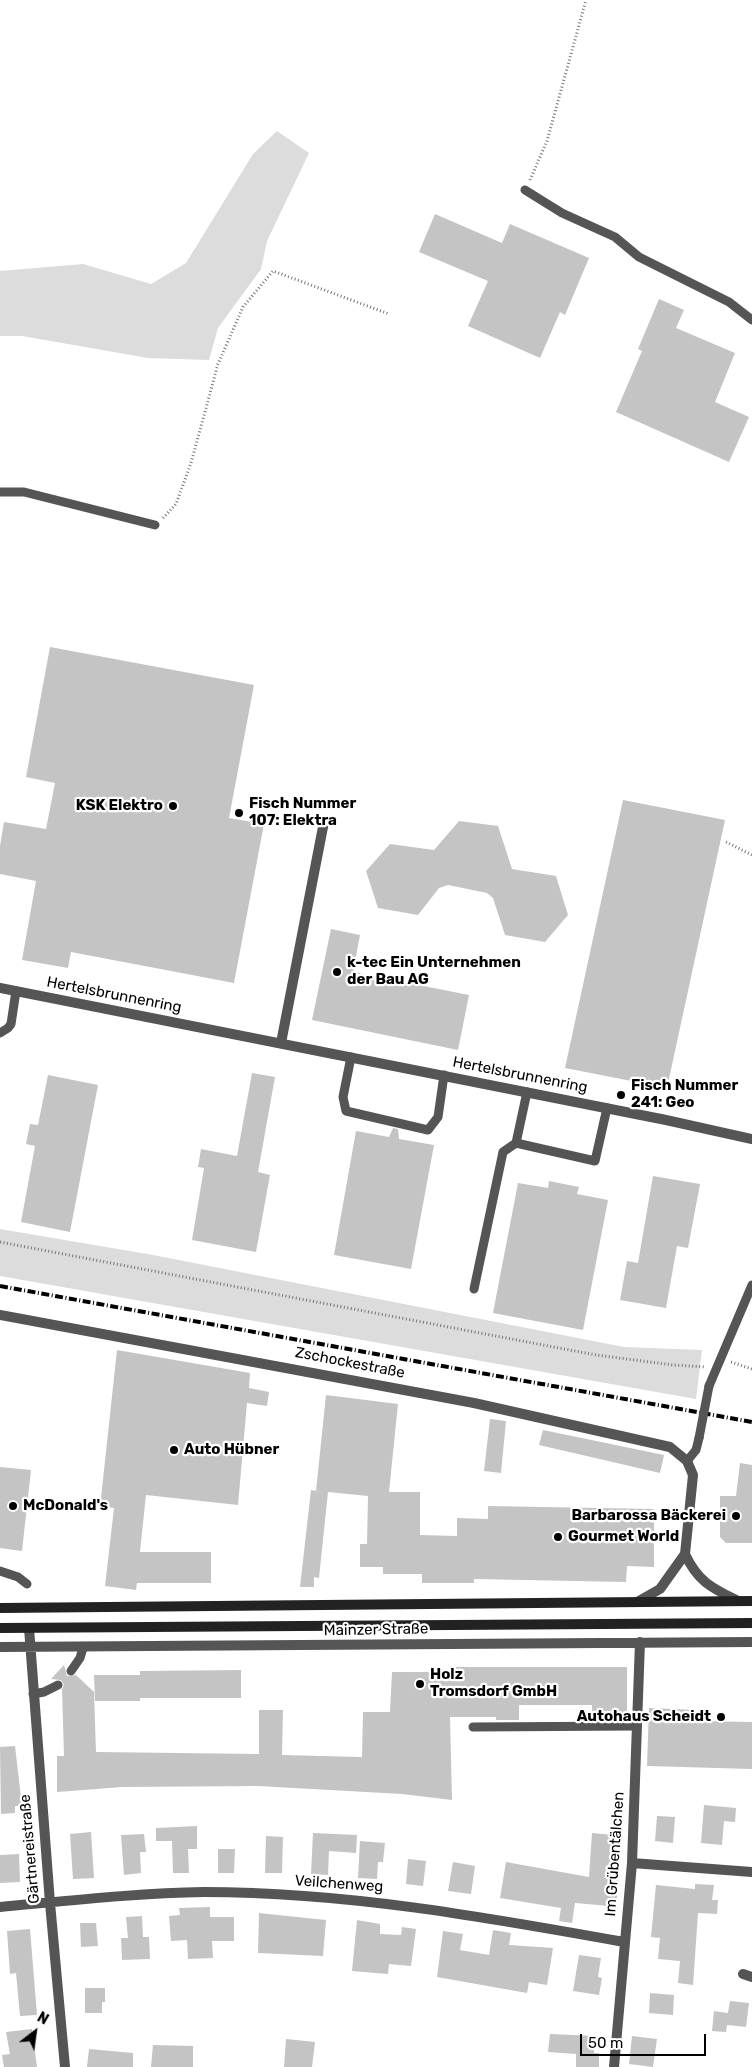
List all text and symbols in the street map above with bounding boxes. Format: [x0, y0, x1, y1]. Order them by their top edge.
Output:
place label: Fisch Nummer 107: Elektra [249, 795, 356, 830]
place label: KSK Elektro [76, 797, 163, 815]
marker: KSK Elektro [167, 800, 179, 812]
marker: Fisch Nummer 107: Elektra [233, 807, 245, 819]
place label: k-tec Ein Unternehmen der Bau AG [347, 954, 521, 989]
marker: k-tec Ein Unternehmen der Bau AG [331, 966, 343, 978]
street label: Hertelsbrunnenring [45, 973, 183, 1017]
street label: Hertelsbrunnenring [451, 1053, 589, 1097]
place label: Fisch Nummer 241: Geo [631, 1077, 738, 1112]
marker: Fisch Nummer 241: Geo [615, 1089, 627, 1101]
street label: Zschockestraße [294, 1344, 406, 1382]
place label: Auto Hübner [184, 1441, 279, 1459]
marker: Auto Hübner [168, 1444, 180, 1456]
place label: McDonald's [23, 1497, 108, 1515]
marker: McDonald's [7, 1500, 19, 1512]
place label: Barbarossa Bäckerei [571, 1507, 726, 1525]
marker: Barbarossa Bäckerei [730, 1510, 742, 1522]
place label: Gourmet World [568, 1528, 679, 1546]
marker: Gourmet World [552, 1531, 564, 1543]
street label: Mainzer Straße [324, 1620, 428, 1640]
place label: Holz Tromsdorf GmbH [430, 1666, 557, 1701]
marker: Holz Tromsdorf GmbH [414, 1678, 426, 1690]
place label: Autohaus Scheidt [577, 1708, 711, 1726]
marker: Autohaus Scheidt [715, 1711, 727, 1723]
street label: Im Grübentälchen [602, 1791, 628, 1917]
street label: Gärtnereistraße [16, 1794, 44, 1904]
street label: Veilchenweg [294, 1872, 384, 1896]
north arrow [10, 2007, 60, 2057]
text: N [34, 2009, 51, 2028]
scale bar [582, 2024, 708, 2056]
text: 50 m [588, 2034, 623, 2052]

